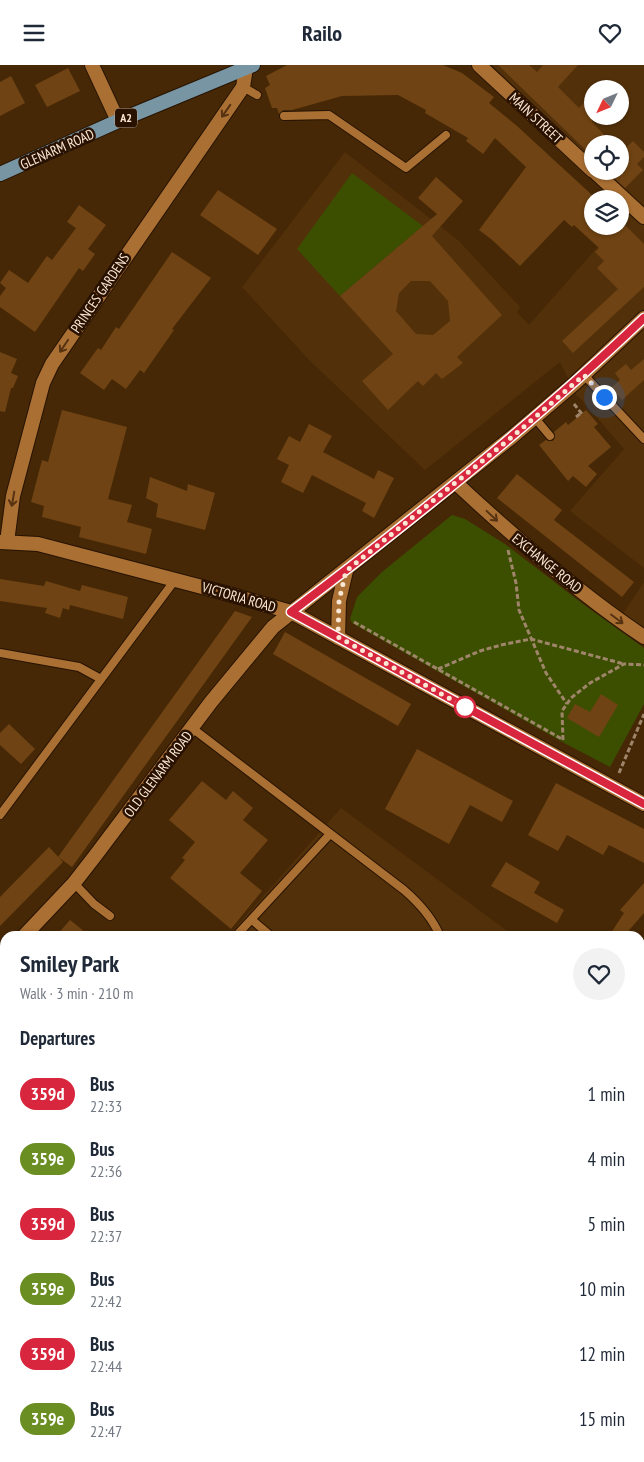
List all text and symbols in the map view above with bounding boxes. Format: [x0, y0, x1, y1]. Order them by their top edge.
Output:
icon: menu [20, 19, 48, 47]
text: Railo [302, 19, 342, 47]
icon: heart [596, 19, 624, 47]
north arrow [584, 80, 629, 125]
map controls [584, 80, 629, 235]
street label: MAIN STREET [506, 89, 567, 148]
one-way arrow [221, 104, 231, 118]
road number: A2 [115, 109, 137, 127]
street label: GLENARM ROAD [17, 125, 97, 173]
button: locate [584, 135, 629, 180]
button: layers [584, 190, 629, 235]
street label: PRINCES GARDENS [67, 250, 133, 336]
one-way arrow [59, 339, 69, 353]
your location [592, 385, 617, 410]
one-way arrow [8, 491, 18, 507]
one-way arrow [485, 510, 498, 522]
street label: EXCHANGE ROAD [509, 529, 585, 597]
street label: VICTORIA ROAD [199, 578, 278, 616]
one-way arrow [610, 613, 623, 624]
unlabelled marker [454, 696, 476, 718]
street label: OLD GLENARM ROAD [120, 727, 196, 821]
text: Smiley Park [20, 948, 119, 979]
button: heart [573, 948, 625, 1000]
text: Walk · 3 min · 210 m [20, 983, 133, 1003]
text: Departures [20, 1026, 95, 1050]
text: Bus [90, 1072, 114, 1096]
text: 359d [31, 1082, 64, 1105]
text: 1 min [588, 1082, 625, 1106]
text: 22:33 [90, 1096, 122, 1116]
text: Bus [90, 1137, 114, 1161]
text: 359e [31, 1147, 64, 1170]
text: 4 min [588, 1147, 625, 1171]
text: 22:36 [90, 1161, 122, 1181]
text: Bus [90, 1202, 114, 1226]
text: 359d [31, 1212, 64, 1235]
text: 5 min [588, 1212, 625, 1236]
text: 22:37 [90, 1226, 122, 1246]
text: Bus [90, 1267, 114, 1291]
text: 359e [31, 1277, 64, 1300]
text: 10 min [579, 1277, 625, 1301]
text: 22:42 [90, 1291, 122, 1311]
text: Bus [90, 1332, 114, 1356]
text: 359d [31, 1342, 64, 1365]
text: 12 min [579, 1342, 625, 1366]
text: 22:44 [90, 1356, 122, 1376]
text: Bus [90, 1397, 114, 1421]
text: 359e [31, 1407, 64, 1430]
text: 15 min [579, 1407, 625, 1431]
text: 22:47 [90, 1421, 122, 1441]

